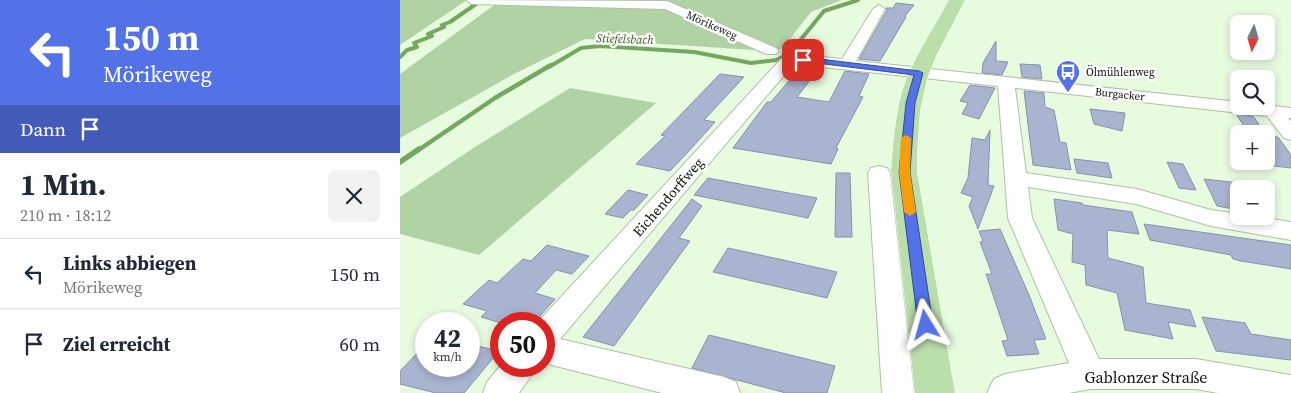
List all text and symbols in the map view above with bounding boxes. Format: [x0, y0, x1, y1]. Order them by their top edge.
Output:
street label: Mörikeweg [684, 8, 740, 44]
text: 150 m [103, 14, 199, 62]
north arrow [1230, 15, 1275, 60]
map controls [1230, 15, 1275, 225]
icon: left [20, 20, 85, 85]
water label: Stiefelsbach [596, 30, 654, 48]
pin [782, 39, 824, 81]
icon: arrive [789, 46, 817, 74]
text: Mörikeweg [103, 59, 212, 89]
bus stop icon: Ölmühlenweg [1055, 59, 1081, 93]
place label: Ölmühlenweg [1086, 64, 1155, 80]
button: search [1230, 70, 1275, 115]
street label: Burgacker [1094, 84, 1146, 105]
icon: arrive [76, 115, 104, 143]
text: Dann [20, 116, 66, 142]
button: + [1230, 125, 1275, 170]
street label: Eichendorffweg [628, 153, 708, 241]
text: 1 Min. [20, 164, 107, 205]
button: close [328, 170, 380, 222]
button: − [1230, 180, 1275, 225]
text: 210 m · 18:12 [20, 204, 111, 226]
text: Links abbiegen [63, 250, 196, 276]
icon: left [20, 260, 48, 288]
text: 150 m [330, 261, 380, 287]
text: Mörikeweg [63, 276, 142, 298]
position arrow [899, 298, 951, 350]
speed limit sign: 50 [490, 312, 555, 377]
text: 42 [434, 321, 461, 355]
icon: arrive [20, 330, 48, 358]
text: Ziel erreicht [63, 331, 170, 357]
text: 60 m [339, 331, 380, 357]
text: km/h [433, 349, 462, 365]
street label: Gablonzer Straße [1085, 366, 1207, 388]

